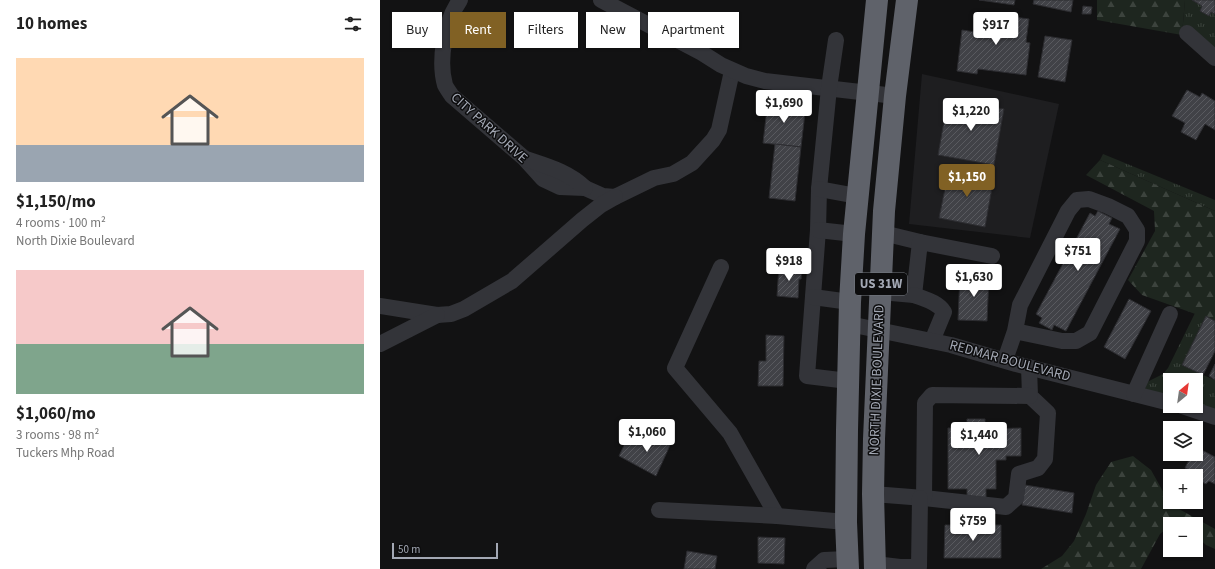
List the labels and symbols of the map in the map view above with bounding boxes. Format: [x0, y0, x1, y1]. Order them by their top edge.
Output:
pin: $917 [972, 12, 1020, 46]
street label: CITY PARK DRIVE [446, 88, 532, 168]
pin: $1,690 [751, 90, 817, 124]
pin: $1,220 [938, 98, 1004, 132]
pin: $1,150 [934, 164, 1000, 198]
pin: $751 [1054, 238, 1102, 272]
pin: $918 [765, 248, 813, 282]
pin: $1,630 [941, 264, 1007, 298]
road number: US 31W [855, 273, 907, 295]
street label: NORTH DIXIE BOULEVARD [864, 304, 890, 456]
street label: REDMAR BOULEVARD [947, 335, 1073, 387]
north arrow [1163, 373, 1203, 413]
pin: $1,060 [614, 419, 680, 453]
pin: $1,440 [946, 422, 1012, 456]
pin: $759 [949, 508, 997, 542]
scale bar [392, 541, 498, 560]

